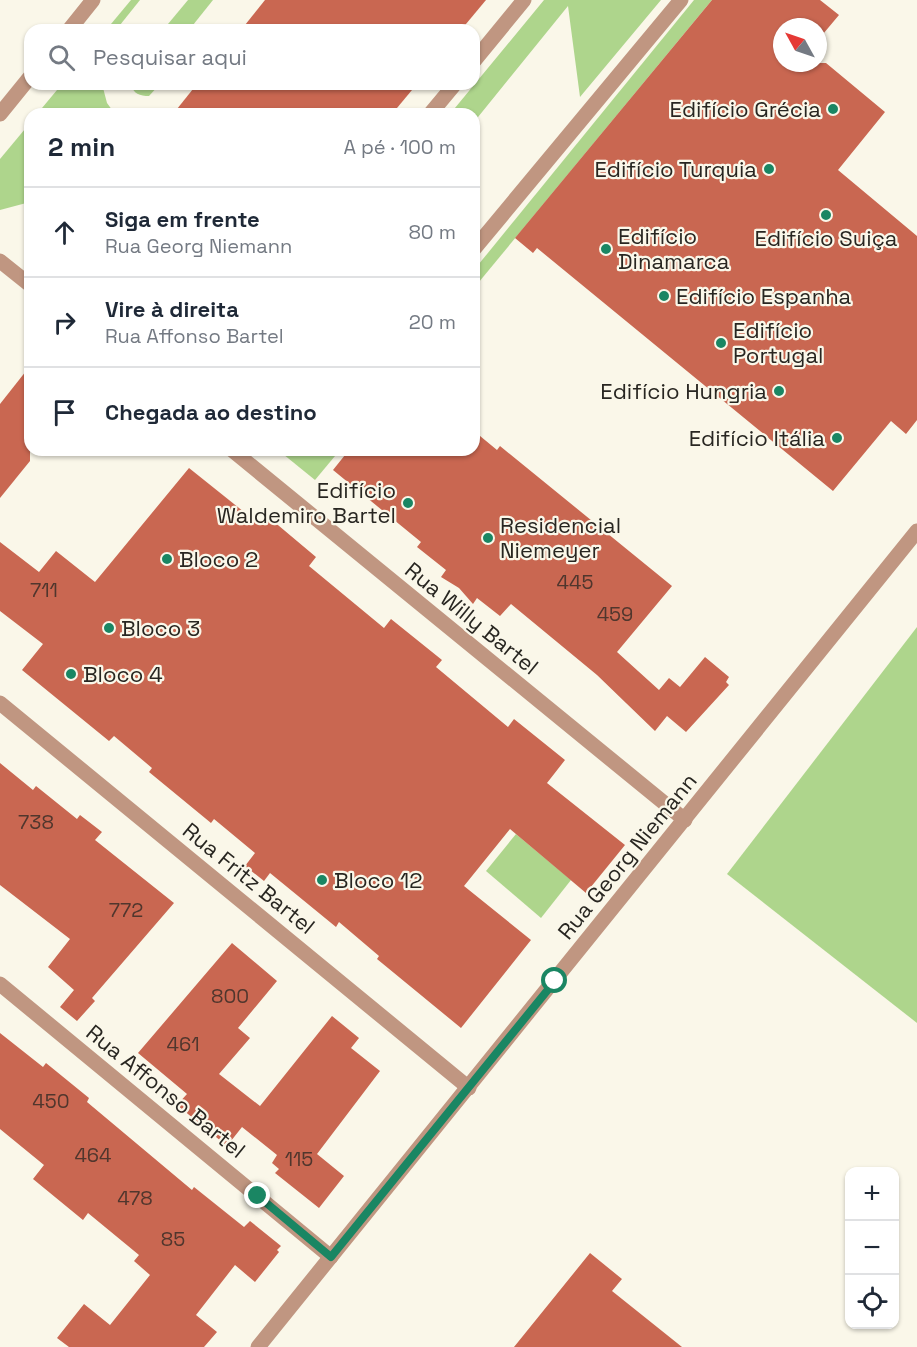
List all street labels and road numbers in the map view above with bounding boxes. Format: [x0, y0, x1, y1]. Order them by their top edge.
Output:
street label: Rua Willy Bartel [400, 556, 544, 680]
street label: Rua Georg Niemann [551, 767, 703, 945]
street label: Rua Fritz Bartel [177, 816, 321, 940]
street label: Rua Affonso Bartel [81, 1018, 251, 1164]

